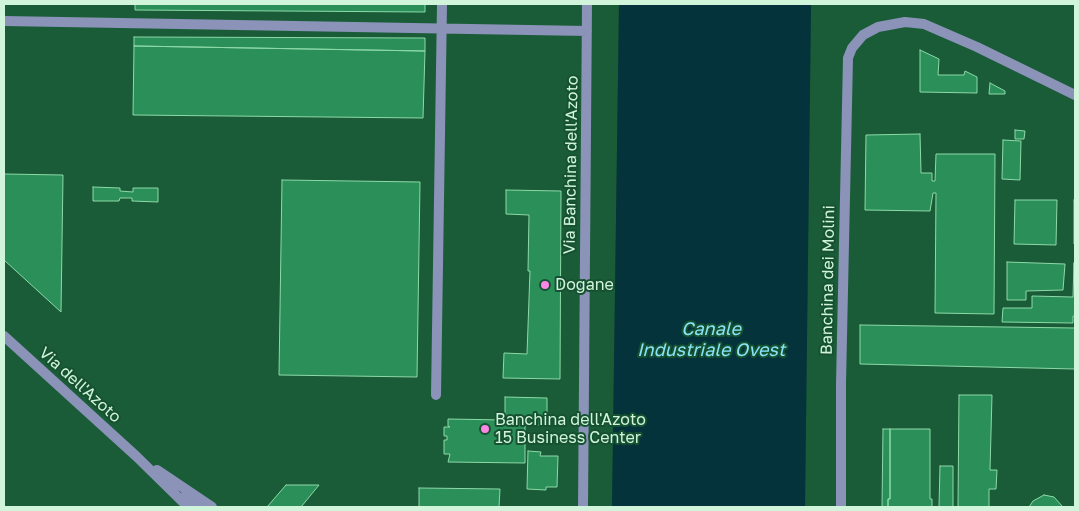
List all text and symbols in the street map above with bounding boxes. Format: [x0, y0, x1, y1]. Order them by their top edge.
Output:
street label: Via Banchina dell'Azoto [560, 75, 582, 255]
street label: Banchina dei Molini [817, 205, 839, 355]
place label: Dogane [555, 275, 614, 295]
marker: Dogane [539, 279, 551, 291]
water label: Canale Industriale Ovest [637, 318, 785, 360]
street label: Via dell'Azoto [35, 343, 125, 427]
place label: Banchina dell'Azoto 15 Business Center [495, 410, 646, 448]
marker: Banchina dell'Azoto 15 Business Center [479, 423, 491, 435]

